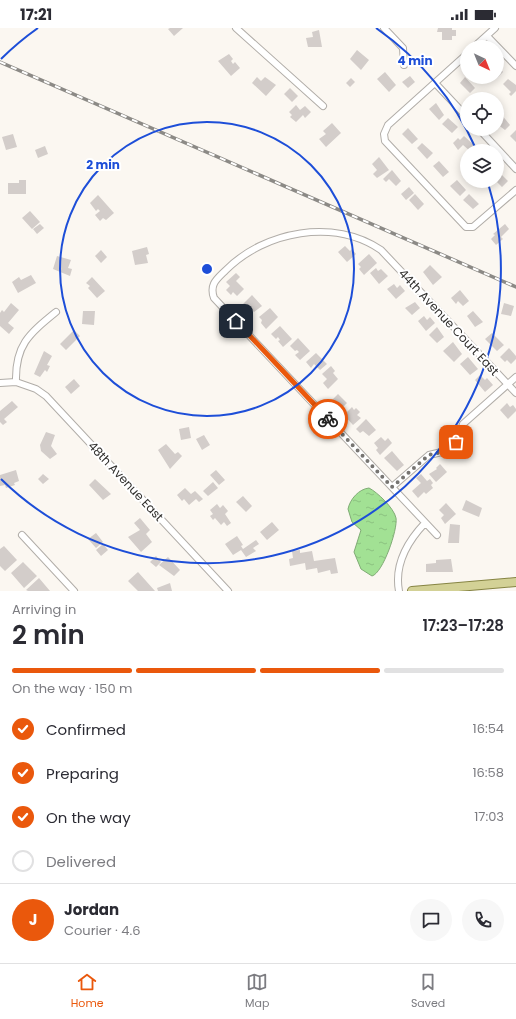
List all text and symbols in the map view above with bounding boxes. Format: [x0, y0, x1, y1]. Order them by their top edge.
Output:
text: 17:21 [20, 4, 52, 25]
north arrow [460, 40, 504, 84]
map controls [460, 40, 504, 188]
text: 4 min [397, 52, 433, 69]
button: locate [460, 92, 504, 136]
button: layers [460, 144, 504, 188]
text: 2 min [86, 156, 120, 173]
centre of rings [200, 262, 214, 276]
street label: 44th Avenue Court East [395, 265, 503, 379]
pin [219, 304, 253, 338]
icon: home [225, 310, 247, 332]
courier [308, 399, 348, 439]
icon: bike [317, 408, 339, 430]
pin [439, 425, 473, 459]
icon: bag [445, 431, 467, 453]
street label: 48th Avenue East [84, 437, 168, 525]
text: Arriving in [12, 600, 76, 619]
text: 17:23–17:28 [422, 615, 504, 636]
text: 2 min [12, 617, 85, 653]
text: On the way · 150 m [12, 679, 132, 698]
icon: check [12, 718, 34, 740]
text: Confirmed [46, 719, 126, 740]
text: 16:54 [472, 719, 504, 738]
icon: check [12, 762, 34, 784]
text: Preparing [46, 763, 119, 784]
text: 16:58 [472, 763, 504, 782]
icon: check [12, 806, 34, 828]
text: On the way [46, 807, 131, 828]
text: 17:03 [474, 807, 504, 826]
text: Delivered [46, 851, 116, 872]
text: Jordan [64, 899, 119, 920]
button: chat [410, 899, 452, 941]
button: phone [462, 899, 504, 941]
text: J [29, 909, 37, 930]
text: Courier · 4.6 [64, 921, 141, 940]
tab: Home [71, 971, 104, 1012]
tab: Map [245, 971, 269, 1012]
tab: Saved [411, 971, 445, 1012]

